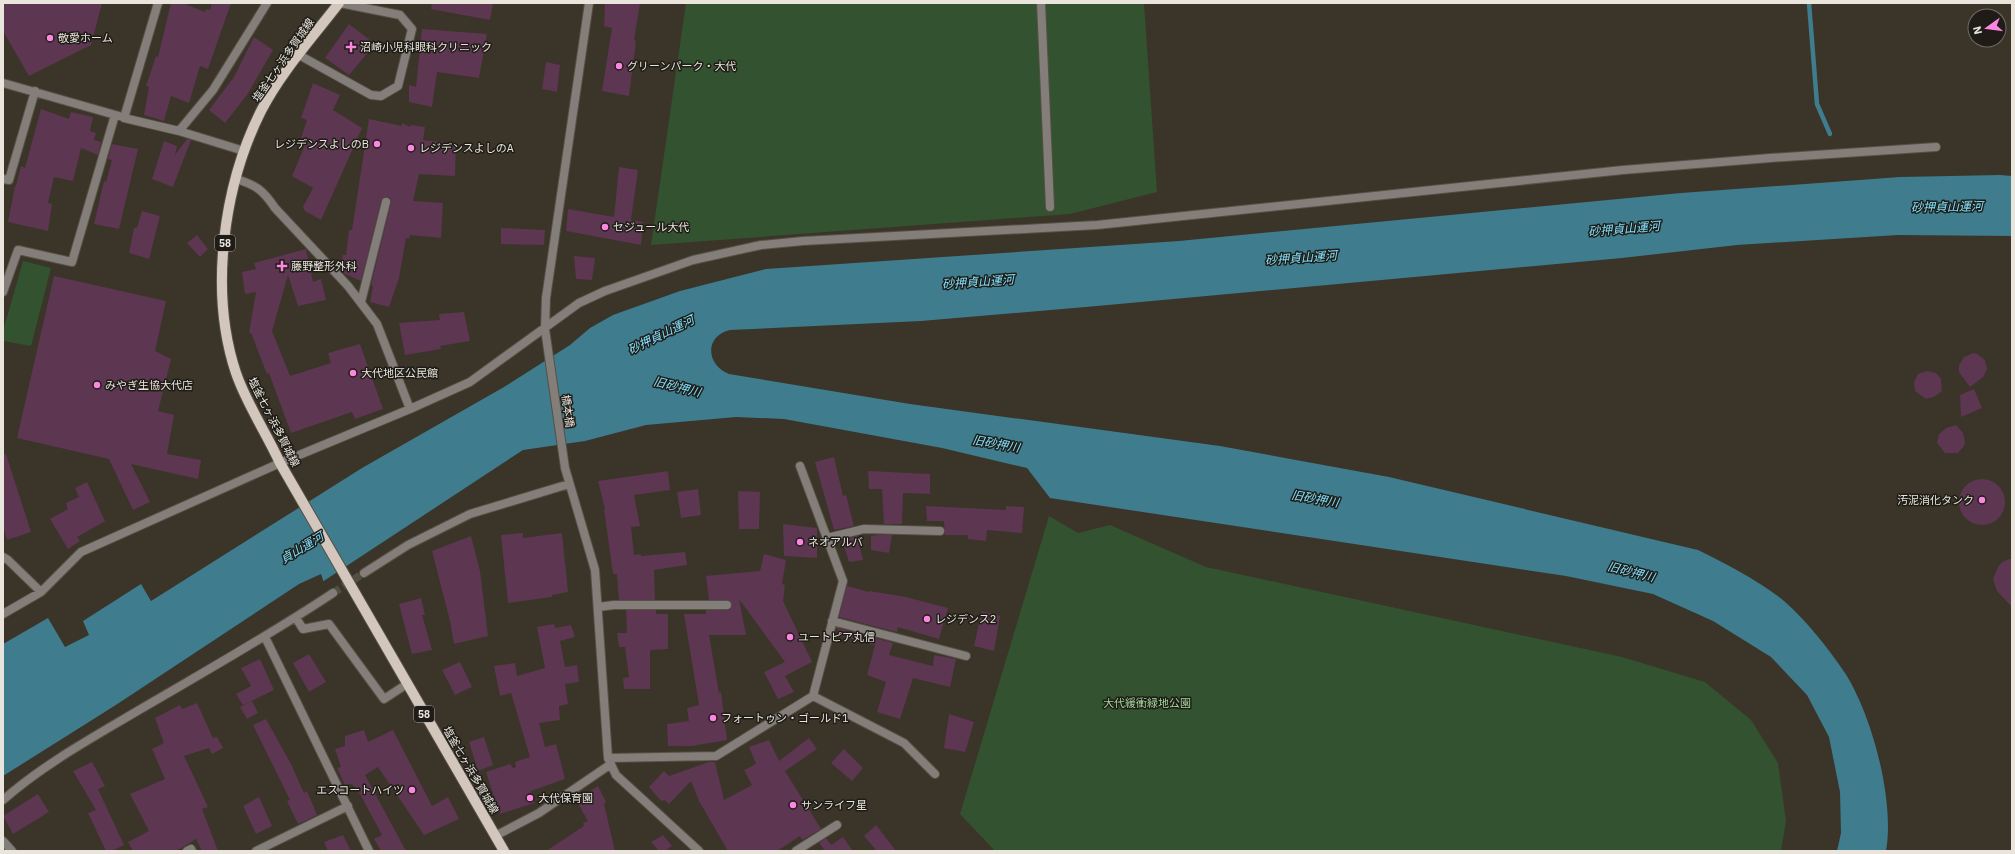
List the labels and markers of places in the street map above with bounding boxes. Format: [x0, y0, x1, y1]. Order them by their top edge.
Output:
place label: 敬愛ホーム [58, 31, 113, 45]
marker: 敬愛ホーム [45, 33, 55, 43]
place label: 沼崎小児科眼科クリニック [360, 40, 492, 54]
marker: 沼崎小児科眼科クリニック [345, 41, 357, 53]
place label: グリーンパーク・大代 [627, 59, 736, 73]
marker: グリーンパーク・大代 [614, 61, 624, 71]
place label: レジデンスよしのB [274, 137, 369, 151]
marker: レジデンスよしのB [372, 139, 382, 149]
place label: レジデンスよしのA [419, 141, 514, 155]
marker: レジデンスよしのA [406, 143, 416, 153]
place label: セジュール大代 [613, 220, 689, 234]
marker: セジュール大代 [600, 222, 610, 232]
place label: 藤野整形外科 [291, 259, 357, 273]
marker: 藤野整形外科 [276, 260, 288, 272]
place label: 大代地区公民館 [361, 366, 438, 380]
marker: 大代地区公民館 [348, 368, 358, 378]
place label: みやぎ生協大代店 [105, 378, 193, 392]
marker: みやぎ生協大代店 [92, 380, 102, 390]
place label: 汚泥消化タンク [1897, 493, 1974, 507]
marker: 汚泥消化タンク [1977, 495, 1987, 505]
place label: ネオアルバ [808, 535, 863, 549]
marker: ネオアルバ [795, 537, 805, 547]
place label: レジデンス2 [935, 612, 996, 626]
marker: レジデンス2 [922, 614, 932, 624]
place label: ユートピア丸信 [798, 630, 875, 644]
marker: ユートピア丸信 [785, 632, 795, 642]
place label: フォートゥン・ゴールド1 [721, 711, 849, 725]
marker: フォートゥン・ゴールド1 [708, 713, 718, 723]
place label: エスコートハイツ [316, 783, 404, 797]
marker: エスコートハイツ [407, 785, 417, 795]
place label: 大代保育園 [538, 791, 593, 805]
marker: 大代保育園 [525, 793, 535, 803]
place label: サンライフ星 [801, 798, 867, 812]
marker: サンライフ星 [788, 800, 798, 810]

